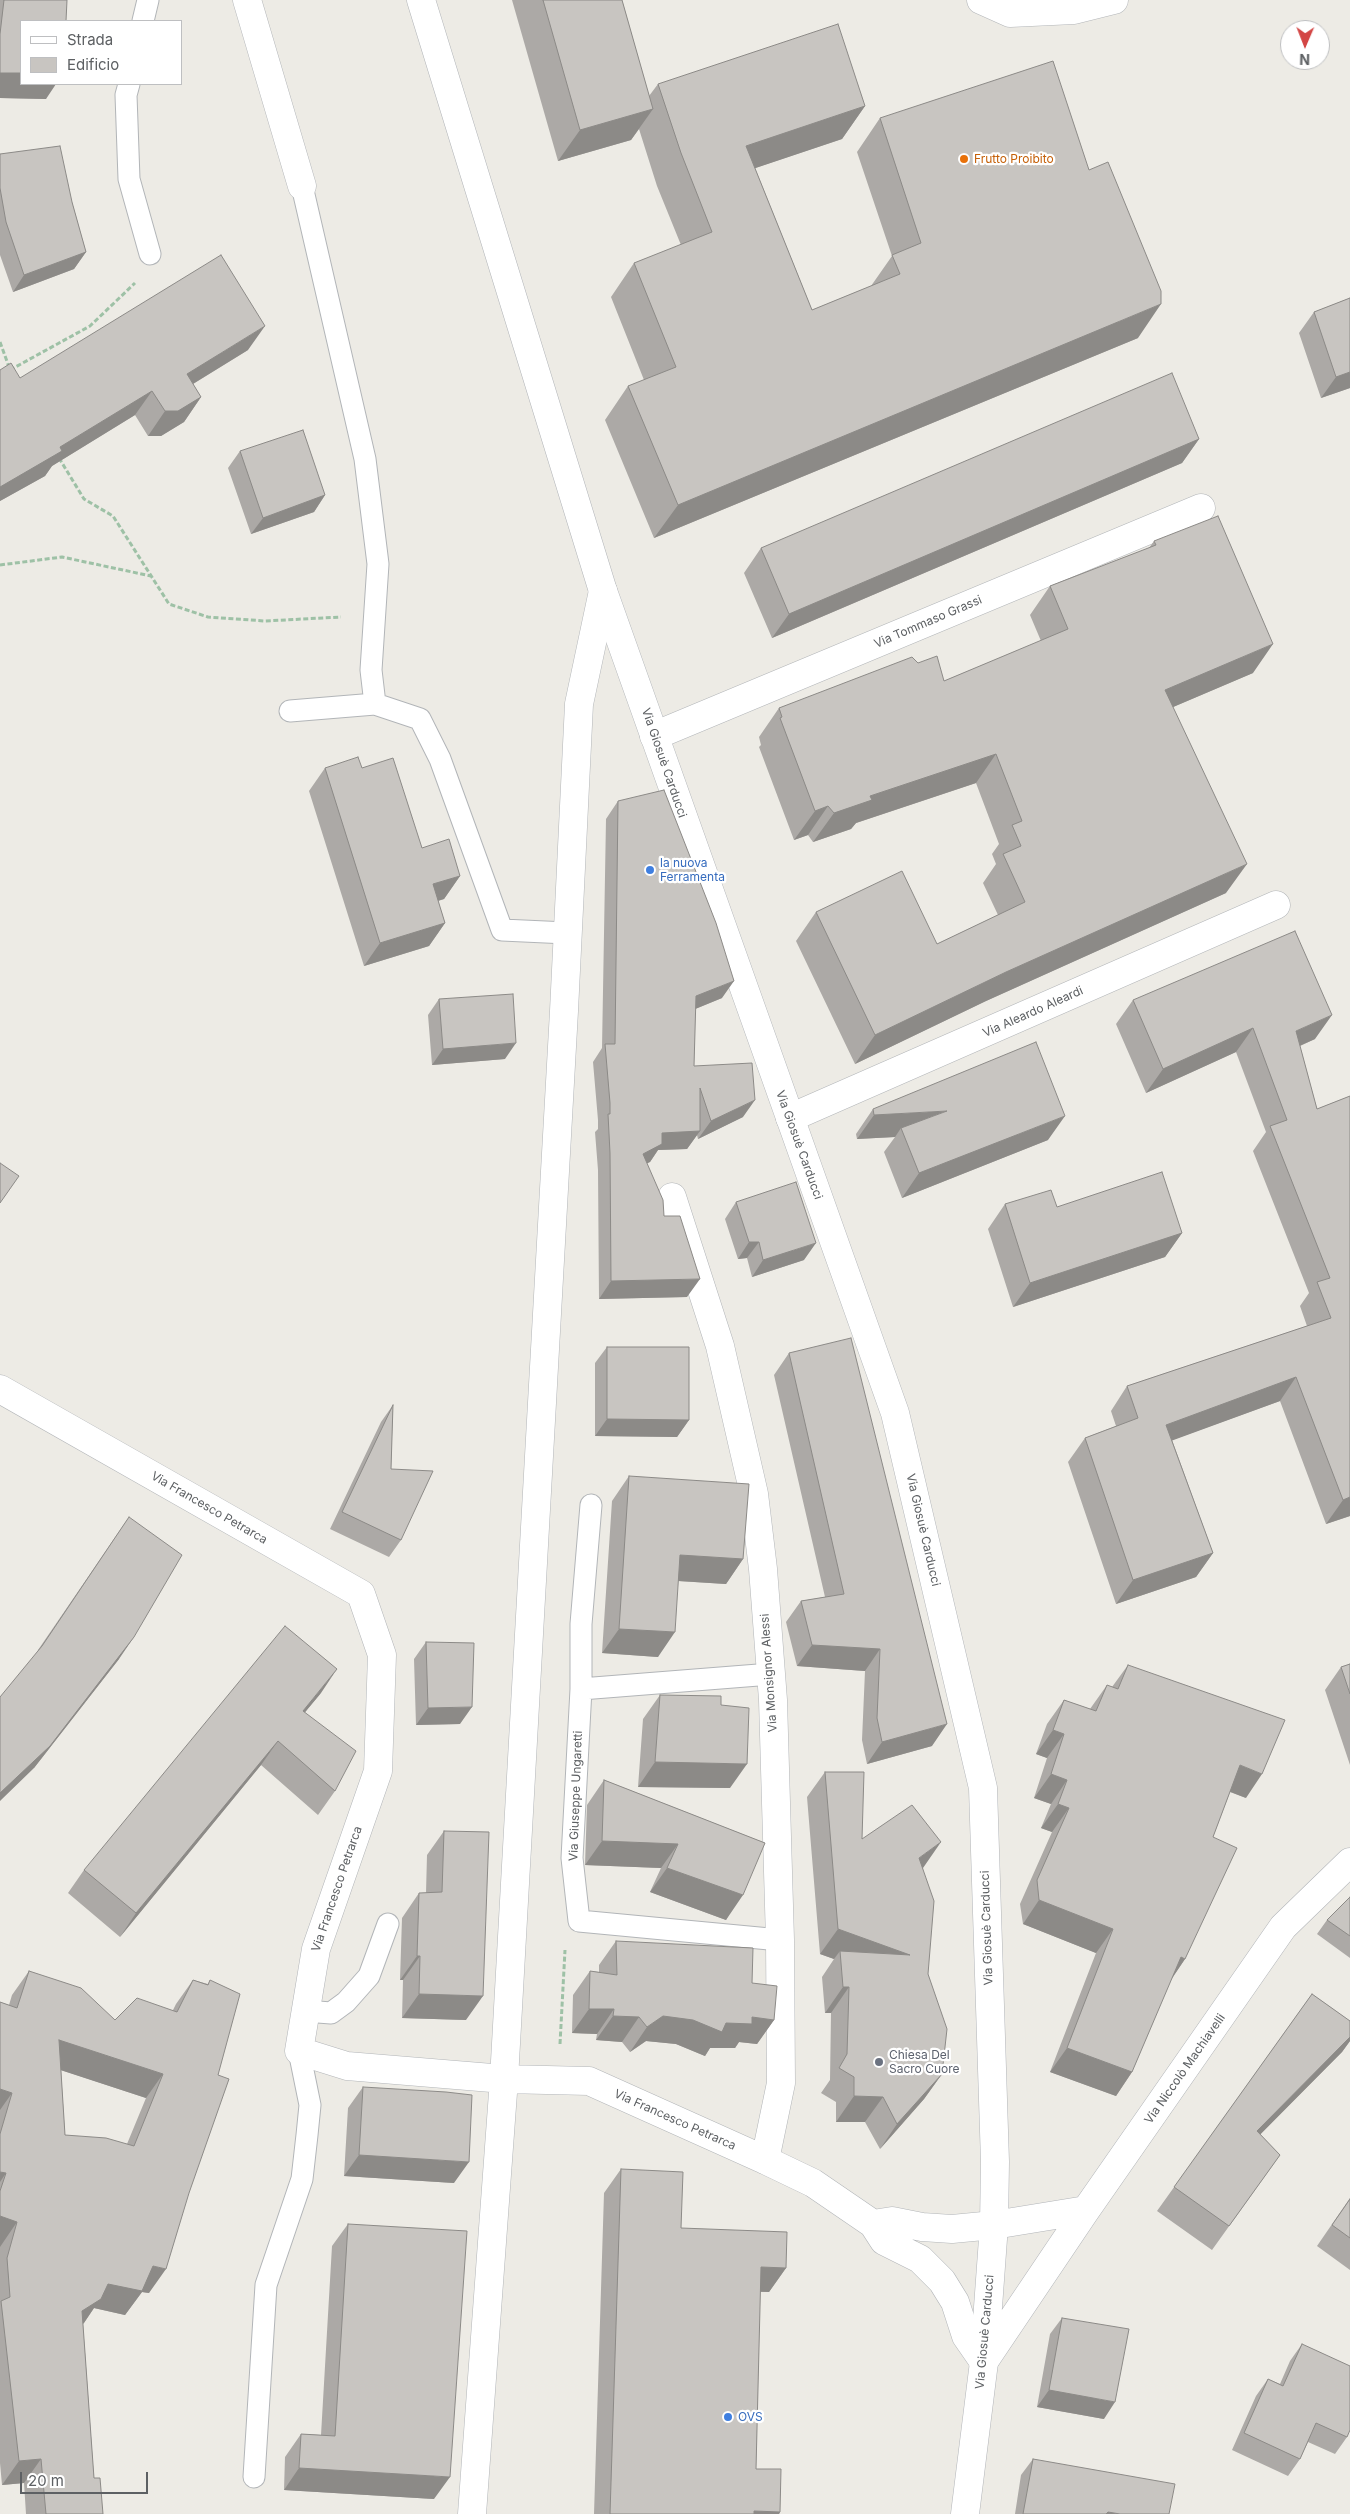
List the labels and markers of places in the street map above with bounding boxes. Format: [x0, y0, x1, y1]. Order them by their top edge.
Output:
place label: Frutto Proibito [974, 152, 1054, 166]
marker: Frutto Proibito [958, 153, 970, 165]
place label: la nuova Ferramenta [660, 856, 725, 884]
marker: la nuova Ferramenta [644, 864, 656, 876]
place label: Chiesa Del Sacro Cuore [889, 2048, 960, 2076]
marker: Chiesa Del Sacro Cuore [873, 2056, 885, 2068]
place label: OVS [738, 2410, 763, 2424]
marker: OVS [722, 2411, 734, 2423]

